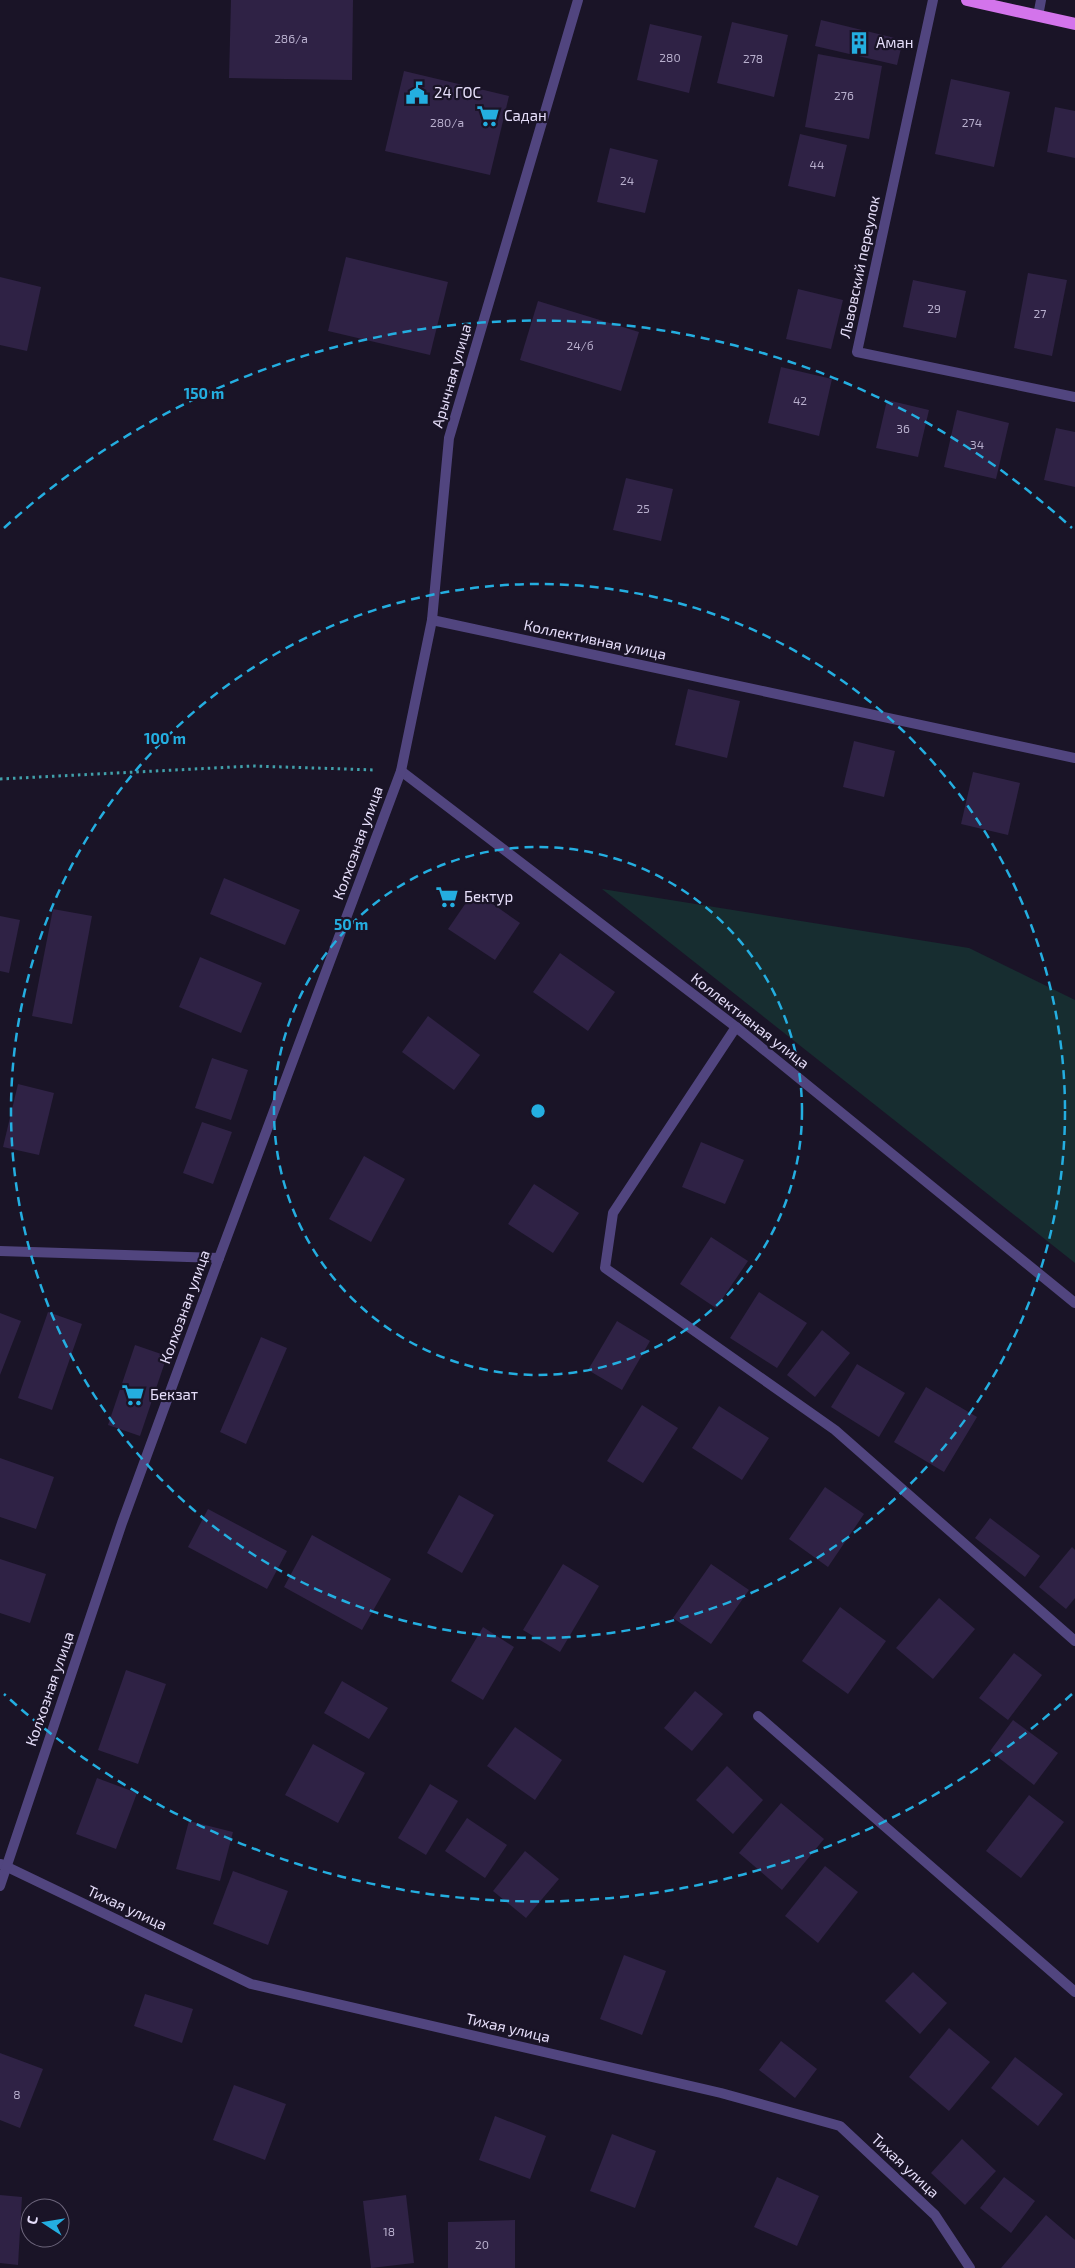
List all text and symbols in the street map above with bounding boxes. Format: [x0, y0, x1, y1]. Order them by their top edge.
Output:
building icon: Аман [846, 30, 872, 56]
house number: 286/а [274, 31, 308, 45]
place label: Аман [876, 33, 914, 51]
house number: 280 [659, 50, 681, 64]
house number: 278 [743, 51, 763, 65]
public building icon: 24 ГОС [404, 80, 430, 106]
place label: 24 ГОС [434, 83, 482, 101]
house number: 276 [834, 88, 854, 102]
supermarket icon: Садан [475, 103, 501, 129]
place label: Садан [504, 106, 547, 124]
house number: 280/а [430, 115, 464, 129]
house number: 274 [962, 115, 982, 129]
house number: 44 [810, 157, 824, 171]
house number: 24 [620, 173, 634, 187]
street label: Львовский переулок [835, 194, 884, 340]
house number: 29 [927, 301, 941, 315]
house number: 27 [1034, 306, 1046, 320]
street label: Арычная улица [428, 322, 475, 430]
house number: 24/б [566, 338, 594, 352]
text: 150 m [184, 384, 224, 402]
house number: 42 [793, 393, 807, 407]
house number: 36 [896, 421, 910, 435]
house number: 34 [970, 437, 984, 451]
house number: 25 [636, 501, 650, 515]
street label: Коллективная улица [522, 615, 668, 664]
text: 100 m [144, 729, 186, 747]
street label: Колхозная улица [328, 783, 387, 902]
supermarket icon: Бектур [434, 884, 460, 910]
place label: Бектур [464, 887, 513, 906]
text: 50 m [334, 915, 368, 933]
street label: Коллективная улица [687, 968, 813, 1073]
centre of rings [529, 1102, 547, 1120]
street label: Колхозная улица [155, 1247, 214, 1366]
supermarket icon: Бекзат [120, 1382, 146, 1408]
place label: Бекзат [150, 1385, 198, 1403]
street label: Колхозная улица [21, 1629, 78, 1749]
street label: Тихая улица [84, 1881, 170, 1934]
street label: Тихая улица [464, 2009, 552, 2046]
house number: 8 [13, 2087, 21, 2101]
street label: Тихая улица [867, 2129, 943, 2202]
north arrow [20, 2198, 70, 2248]
text: С [23, 2214, 41, 2226]
house number: 18 [383, 2224, 395, 2238]
house number: 20 [475, 2237, 489, 2251]

